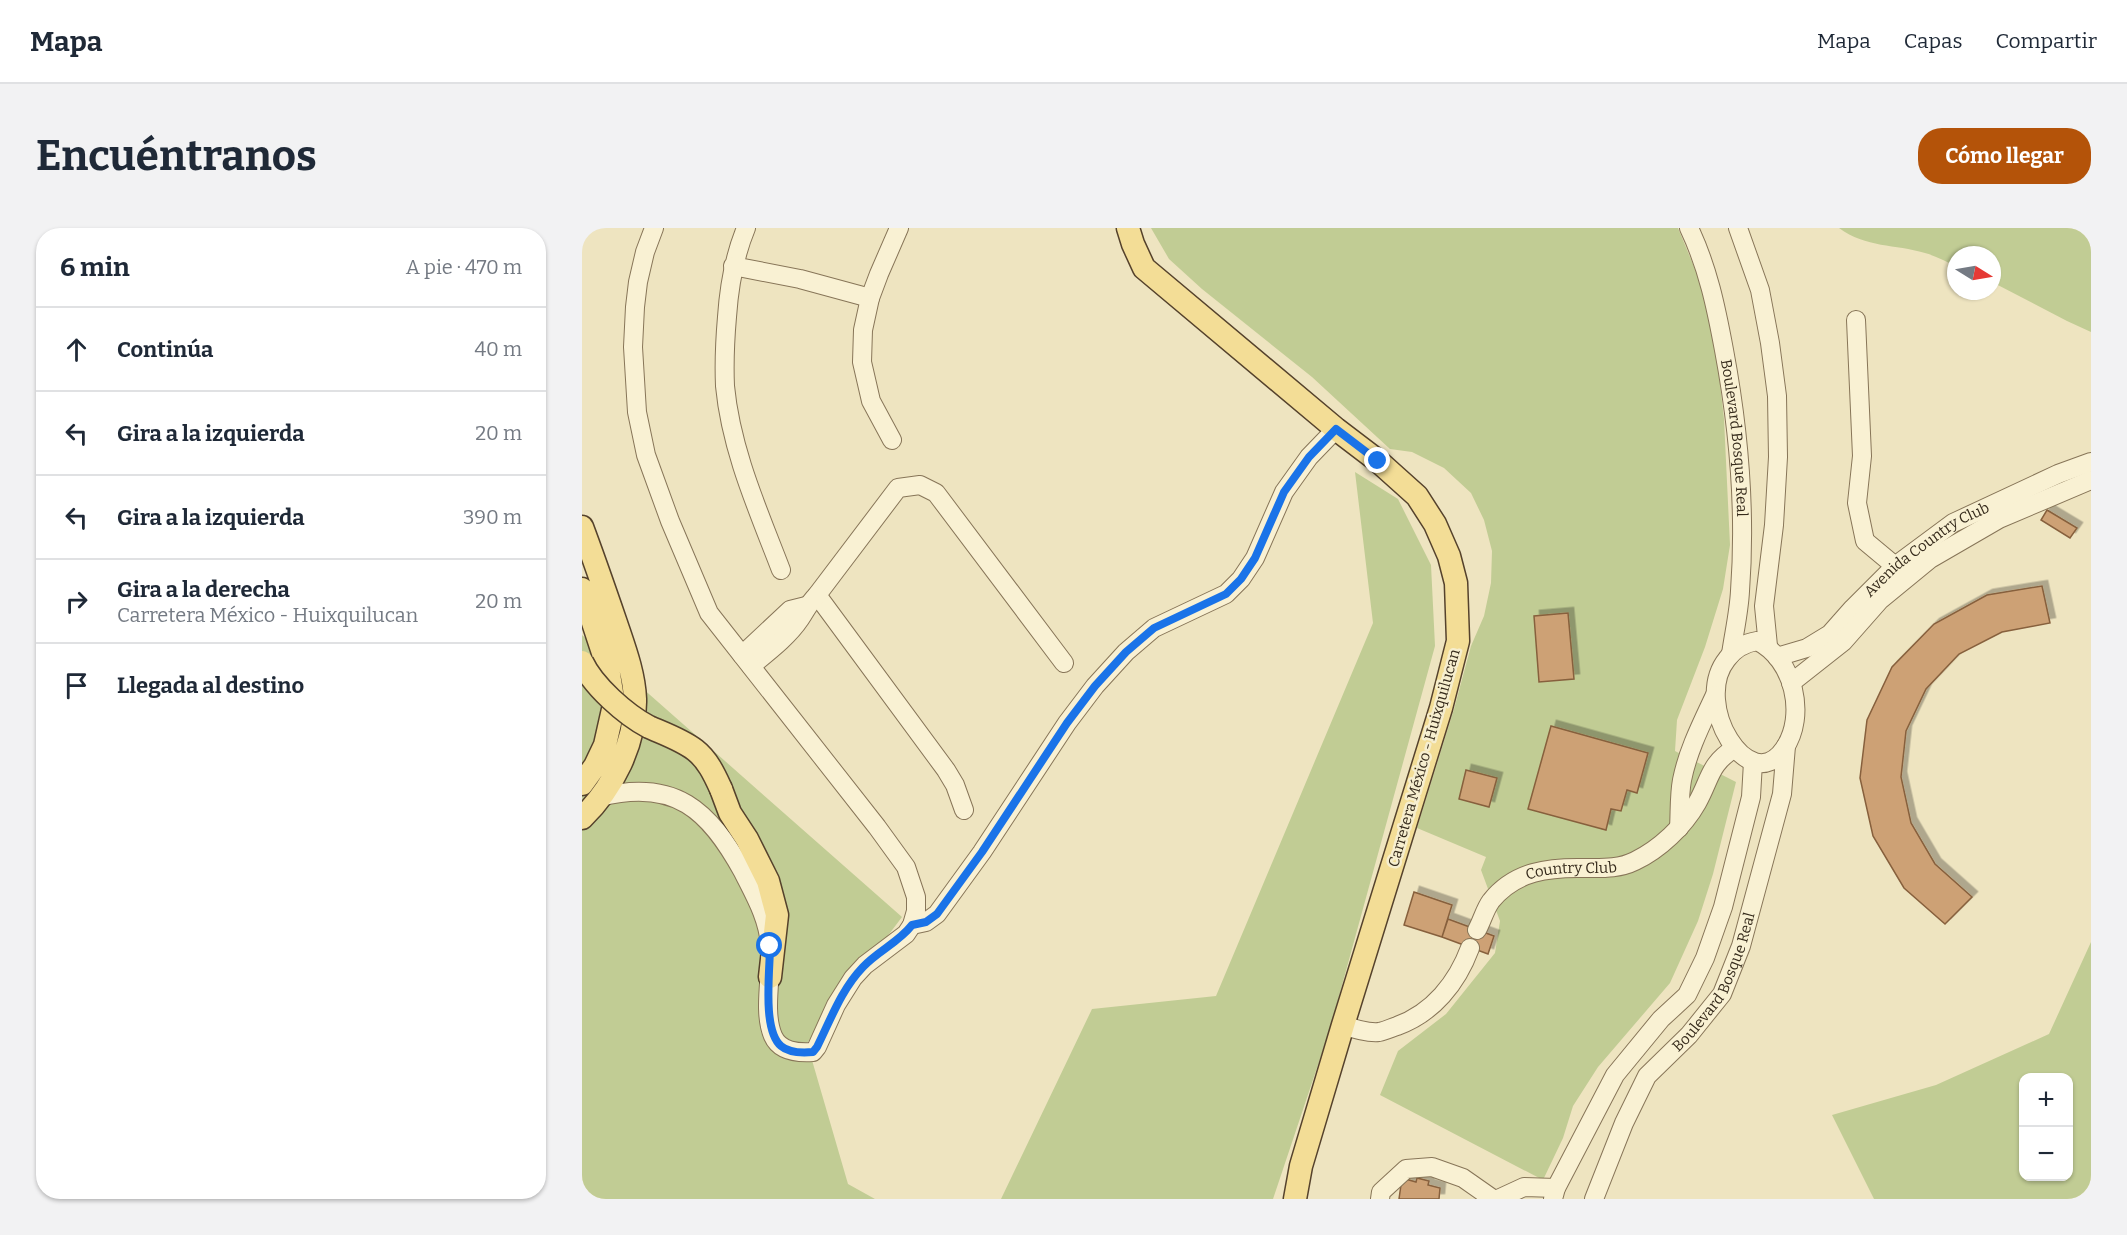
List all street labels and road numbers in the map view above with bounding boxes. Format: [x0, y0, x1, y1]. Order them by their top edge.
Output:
street label: Boulevard Bosque Real [1717, 358, 1751, 517]
street label: Avenida Country Club [1860, 498, 1992, 601]
street label: Carretera México - Huixquilucan [1384, 646, 1464, 869]
street label: Country Club [1523, 858, 1618, 884]
street label: Boulevard Bosque Real [1668, 911, 1759, 1055]

